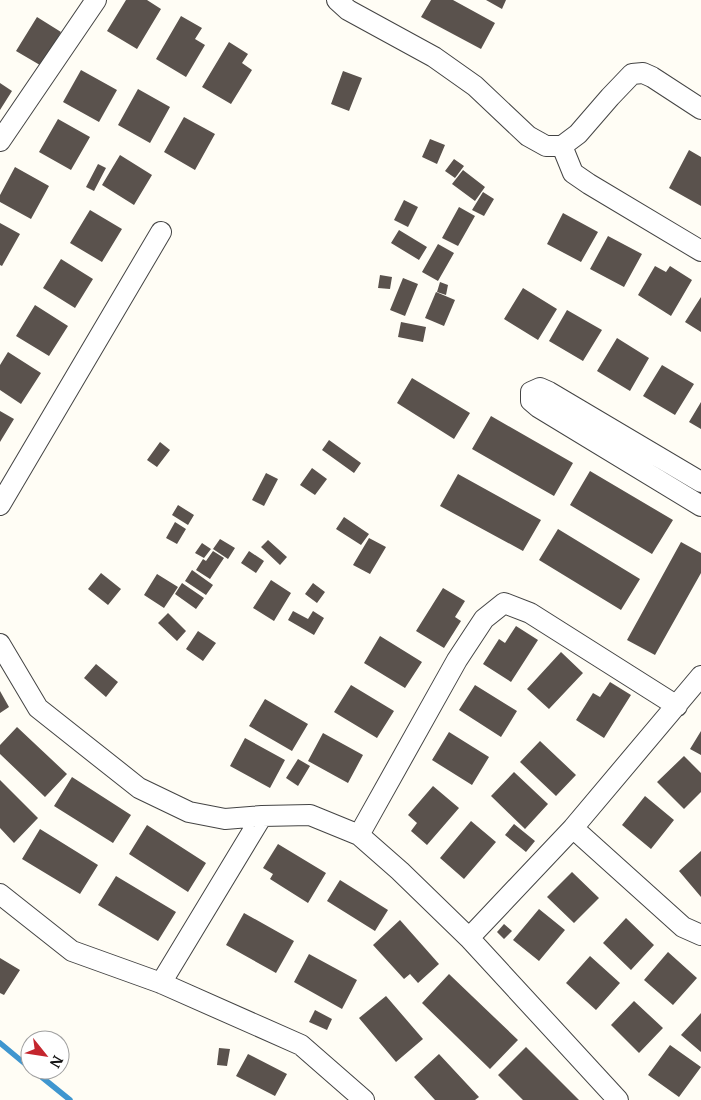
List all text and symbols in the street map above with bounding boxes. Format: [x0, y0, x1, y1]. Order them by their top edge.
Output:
north arrow [20, 1030, 70, 1080]
text: N [46, 1052, 67, 1071]

